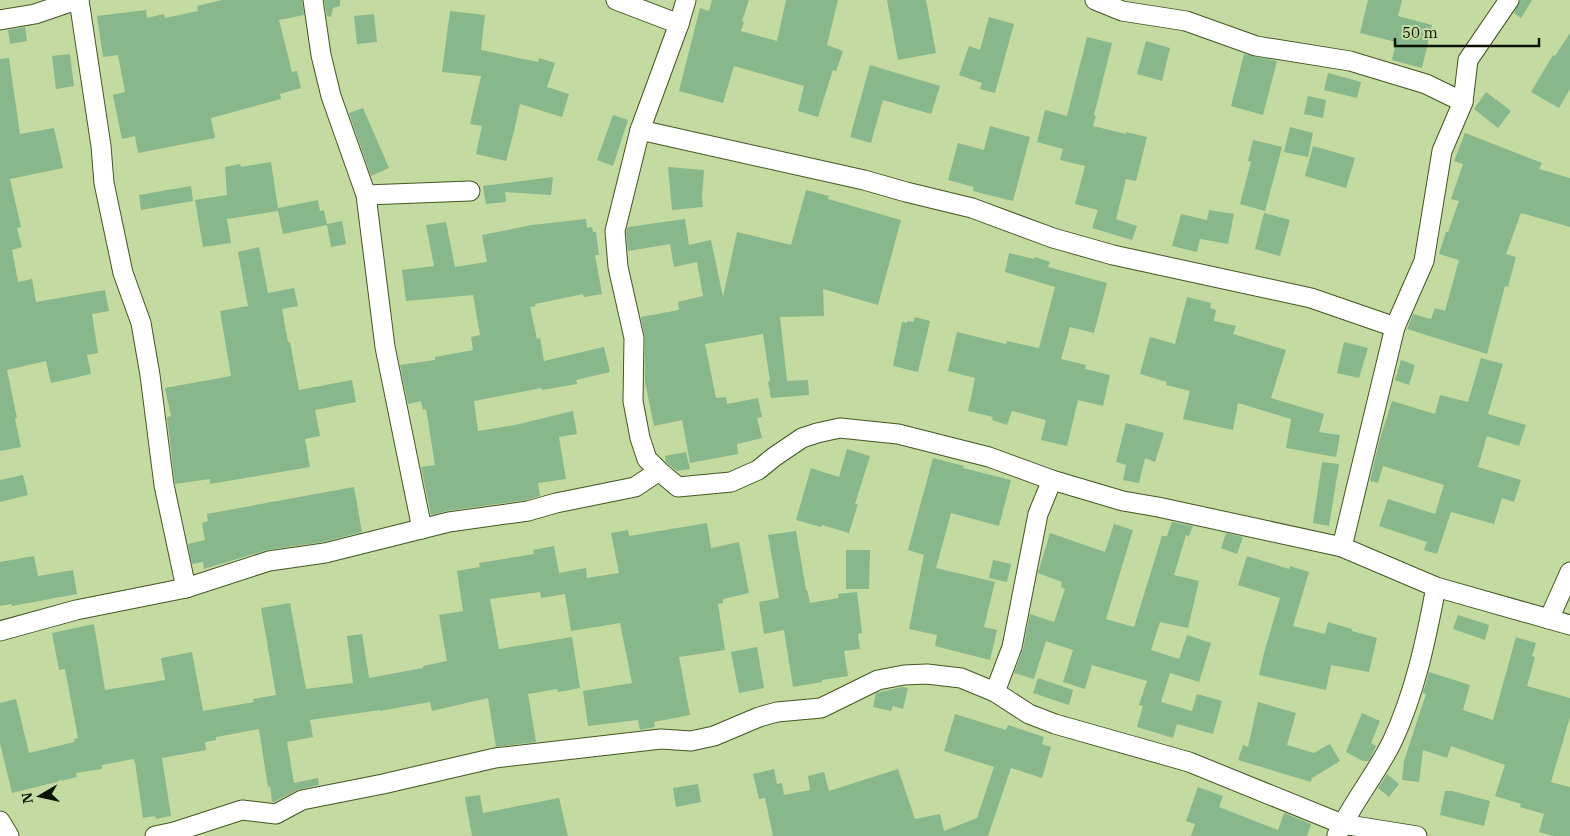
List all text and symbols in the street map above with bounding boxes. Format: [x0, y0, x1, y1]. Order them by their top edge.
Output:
scale bar [1395, 15, 1539, 47]
text: 50 m [1402, 23, 1438, 42]
north arrow [15, 771, 65, 821]
text: N [17, 791, 37, 805]

